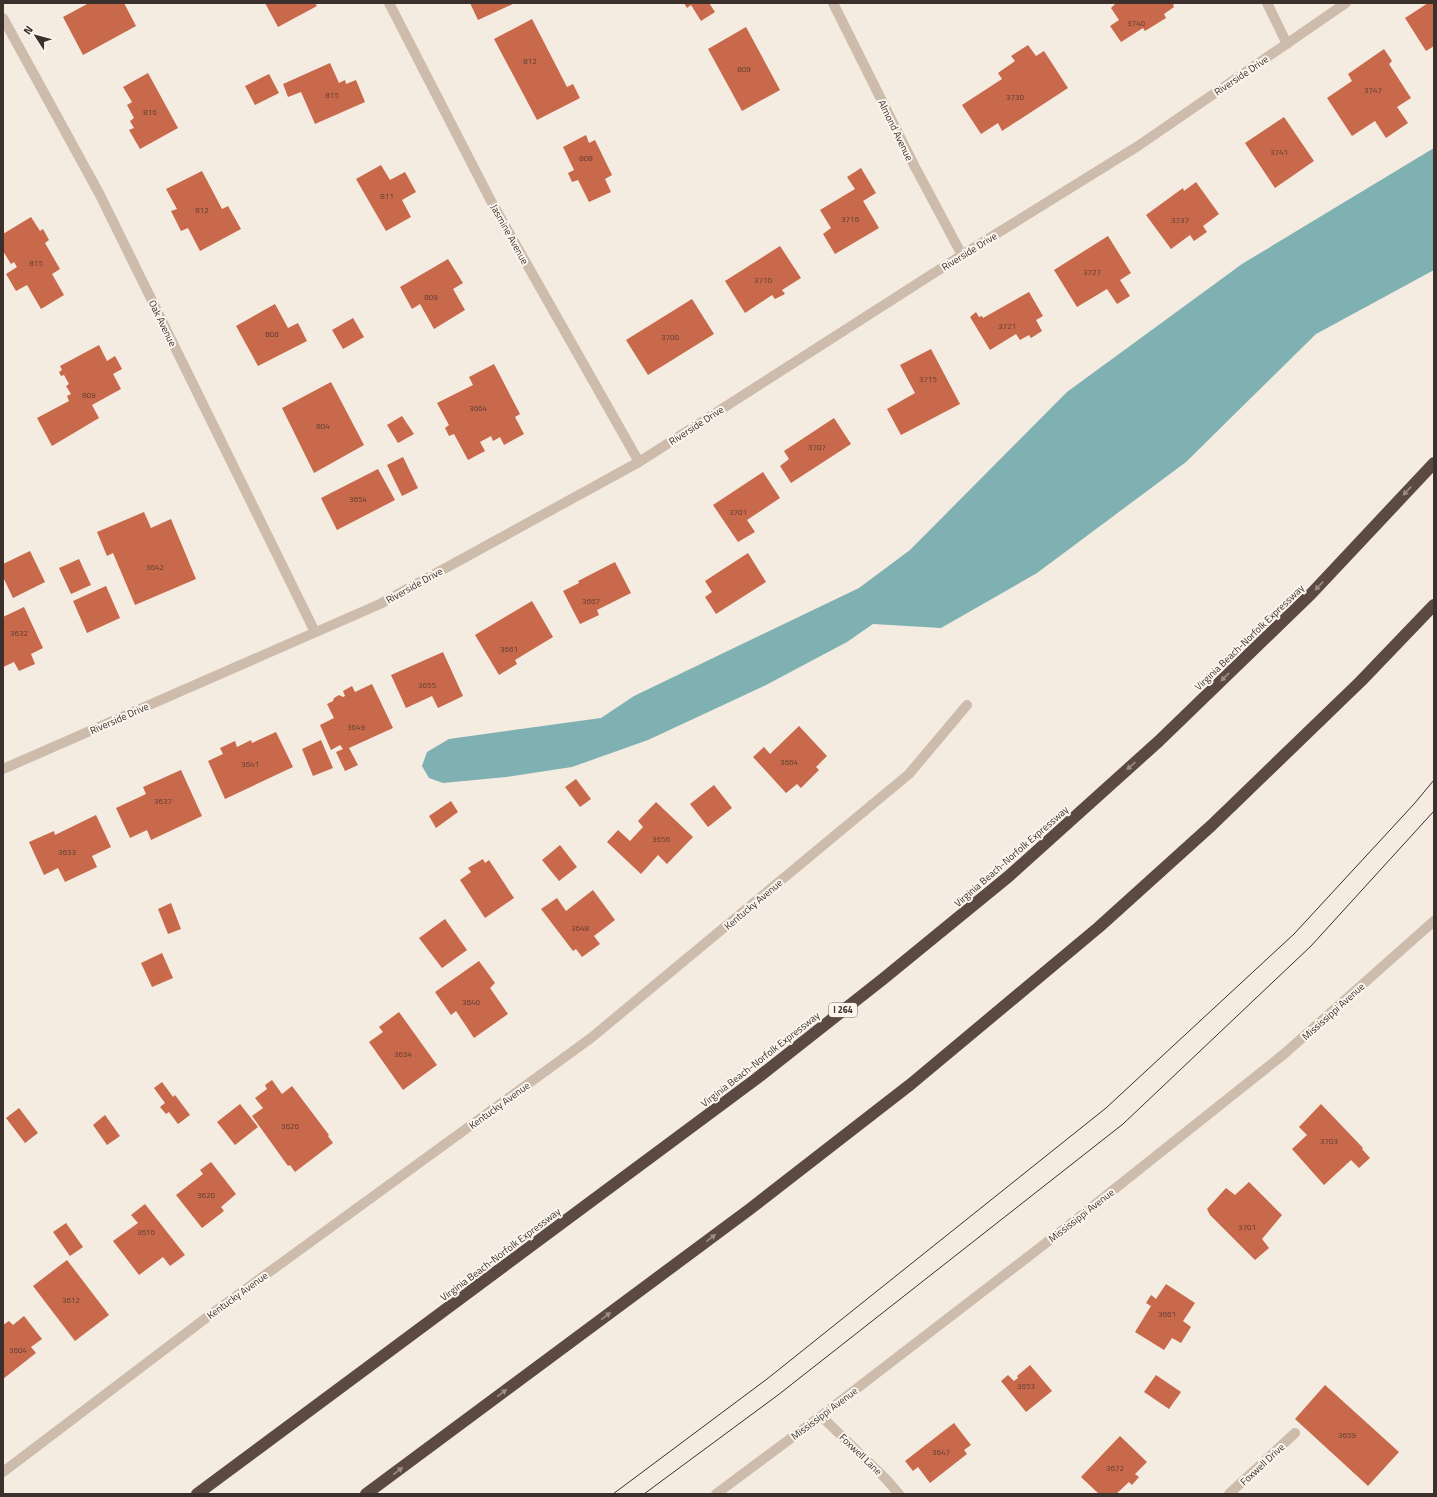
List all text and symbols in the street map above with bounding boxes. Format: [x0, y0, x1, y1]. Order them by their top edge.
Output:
north arrow [16, 16, 56, 56]
house number: 3740 [1127, 17, 1145, 29]
text: N [19, 22, 37, 38]
street label: Riverside Drive [1211, 52, 1272, 99]
house number: 812 [523, 55, 537, 67]
house number: 809 [737, 63, 751, 75]
house number: 3747 [1364, 84, 1382, 96]
house number: 815 [325, 89, 339, 101]
house number: 3730 [1006, 91, 1024, 103]
street label: Almond Avenue [874, 97, 917, 163]
house number: 816 [143, 106, 157, 118]
house number: 3741 [1270, 146, 1288, 158]
house number: 808 [579, 152, 593, 164]
house number: 811 [380, 190, 394, 202]
street label: Jasmine Avenue [487, 201, 532, 267]
house number: 812 [195, 204, 209, 216]
house number: 3716 [841, 213, 859, 225]
house number: 3737 [1171, 214, 1189, 226]
street label: Riverside Drive [939, 228, 1000, 274]
house number: 815 [29, 257, 43, 269]
house number: 3727 [1083, 266, 1101, 278]
house number: 3710 [754, 274, 772, 286]
house number: 809 [424, 291, 438, 303]
street label: Oak Avenue [145, 298, 180, 349]
house number: 3721 [998, 320, 1016, 332]
house number: 808 [265, 328, 279, 340]
house number: 3700 [661, 331, 679, 343]
house number: 3715 [919, 373, 937, 385]
house number: 809 [82, 389, 96, 401]
house number: 3664 [469, 402, 487, 414]
street label: Riverside Drive [666, 402, 727, 449]
house number: 804 [316, 420, 330, 432]
house number: 3707 [808, 441, 826, 453]
one-way arrow [1403, 486, 1412, 496]
house number: 3654 [349, 493, 367, 505]
house number: 3701 [729, 506, 747, 518]
house number: 3642 [146, 561, 164, 573]
street label: Riverside Drive [383, 564, 445, 607]
street label: Virginia Beach-Norfolk Expressway [1191, 581, 1308, 694]
one-way arrow [1314, 581, 1323, 591]
house number: 3667 [582, 595, 600, 607]
house number: 3632 [10, 627, 28, 639]
house number: 3661 [500, 643, 518, 655]
one-way arrow [1220, 672, 1230, 682]
house number: 3655 [418, 679, 436, 691]
street label: Riverside Drive [87, 699, 151, 738]
house number: 3649 [347, 721, 365, 733]
house number: 3664 [780, 756, 798, 768]
house number: 3641 [241, 758, 259, 770]
one-way arrow [1126, 761, 1136, 771]
house number: 3637 [154, 795, 172, 807]
street label: Virginia Beach-Norfolk Expressway [951, 802, 1072, 910]
house number: 3656 [652, 833, 670, 845]
house number: 3633 [58, 846, 76, 858]
street label: Kentucky Avenue [721, 875, 786, 933]
house number: 3648 [571, 922, 589, 934]
street label: Mississippi Avenue [1299, 979, 1368, 1044]
house number: 3640 [462, 996, 480, 1008]
road number: I 264 [829, 1003, 857, 1017]
street label: Virginia Beach-Norfolk Expressway [698, 1008, 823, 1111]
house number: 3634 [394, 1048, 412, 1060]
street label: Kentucky Avenue [466, 1078, 533, 1133]
house number: 3626 [281, 1120, 299, 1132]
house number: 3703 [1320, 1135, 1338, 1147]
street label: Mississippi Avenue [1045, 1185, 1117, 1246]
house number: 3620 [197, 1189, 215, 1201]
street label: Virginia Beach-Norfolk Expressway [437, 1204, 564, 1305]
house number: 3701 [1238, 1221, 1256, 1233]
house number: 3616 [137, 1226, 155, 1238]
one-way arrow [705, 1234, 716, 1242]
street label: Kentucky Avenue [204, 1268, 271, 1323]
house number: 3612 [62, 1294, 80, 1306]
house number: 3661 [1158, 1308, 1176, 1320]
one-way arrow [601, 1311, 612, 1320]
house number: 3604 [9, 1344, 27, 1356]
house number: 3653 [1017, 1380, 1035, 1392]
street label: Mississippi Avenue [788, 1383, 861, 1443]
one-way arrow [496, 1389, 507, 1397]
house number: 3659 [1338, 1429, 1356, 1441]
street label: Foxwell Lane [836, 1430, 885, 1479]
street label: Foxwell Drive [1237, 1440, 1288, 1489]
house number: 3647 [932, 1446, 950, 1458]
house number: 3672 [1106, 1462, 1124, 1474]
one-way arrow [392, 1466, 403, 1475]

